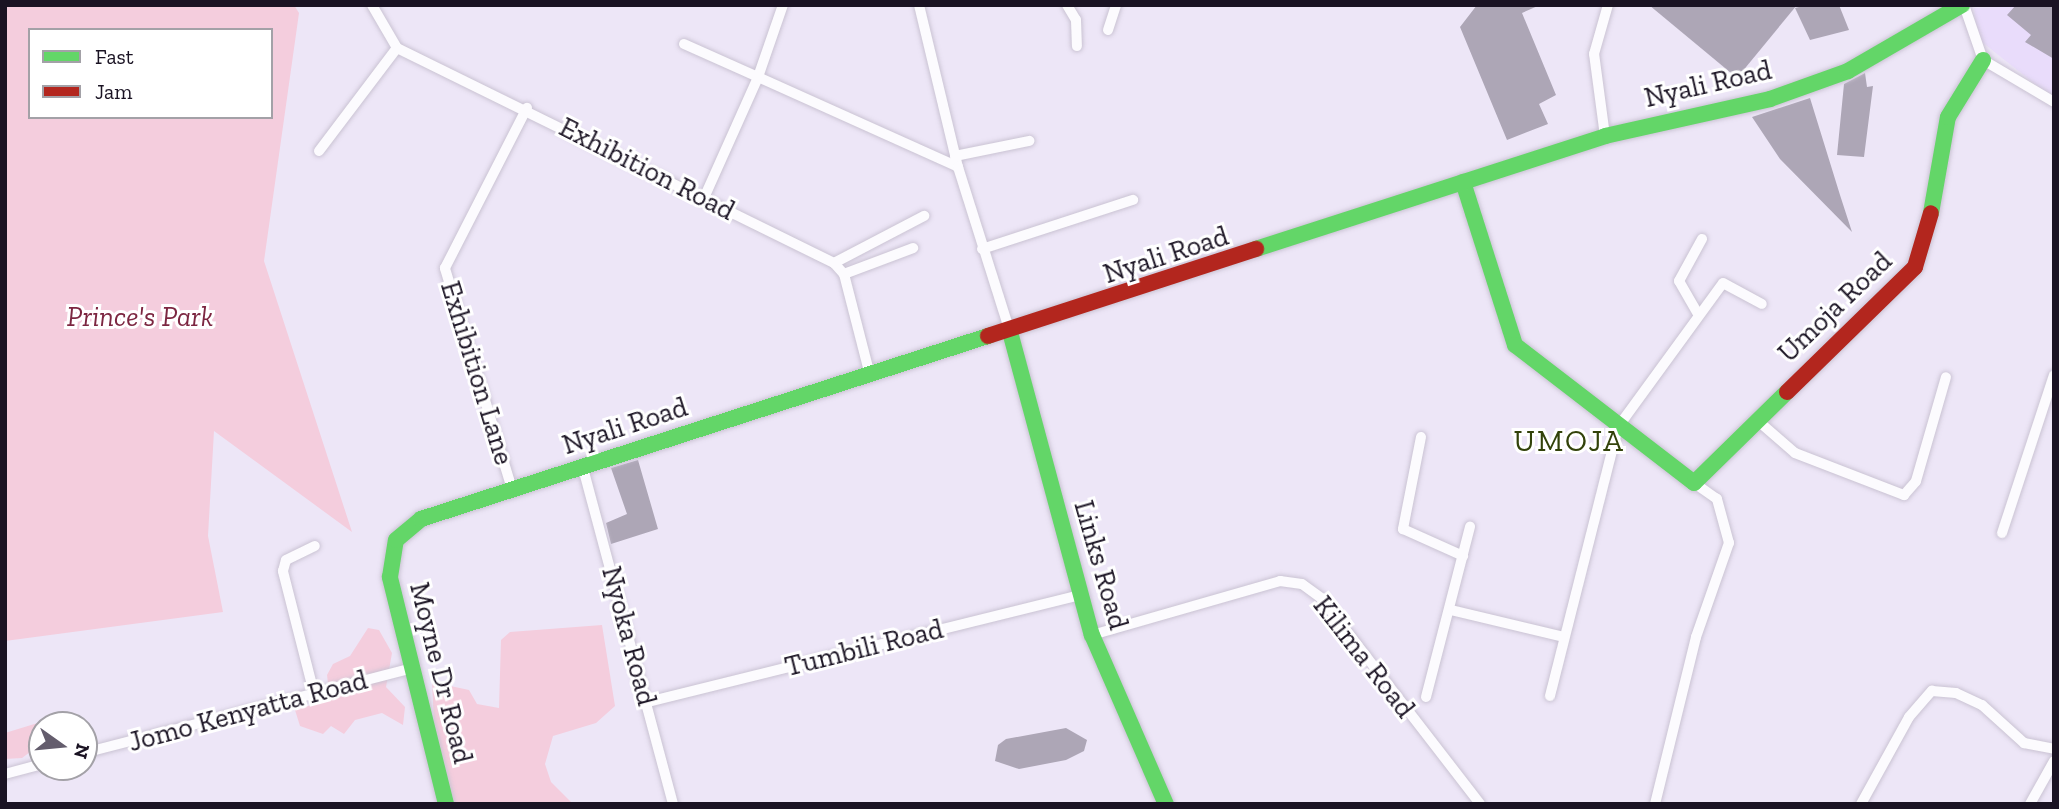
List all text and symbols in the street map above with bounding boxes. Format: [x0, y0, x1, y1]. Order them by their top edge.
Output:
legend [28, 28, 273, 119]
text: Fast [95, 44, 134, 69]
street label: Nyali Road [1641, 53, 1775, 115]
text: Jam [95, 79, 132, 104]
street label: Exhibition Road [554, 110, 740, 228]
street label: Nyali Road [1099, 219, 1233, 291]
street label: Umoja Road [1771, 245, 1899, 369]
street label: Exhibition Lane [433, 277, 521, 469]
park label: Prince's Park [67, 300, 213, 334]
street label: Nyali Road [558, 390, 692, 462]
district label: UMOJA [1514, 423, 1624, 459]
street label: Links Road [1067, 497, 1135, 633]
street label: Nyoka Road [594, 563, 664, 709]
street label: Moyne Dr Road [402, 579, 480, 767]
street label: Kilima Road [1306, 589, 1422, 725]
street label: Tumbili Road [781, 612, 947, 684]
street label: Jomo Kenyatta Road [125, 663, 371, 759]
north arrow [28, 711, 98, 781]
text: N [69, 741, 95, 761]

